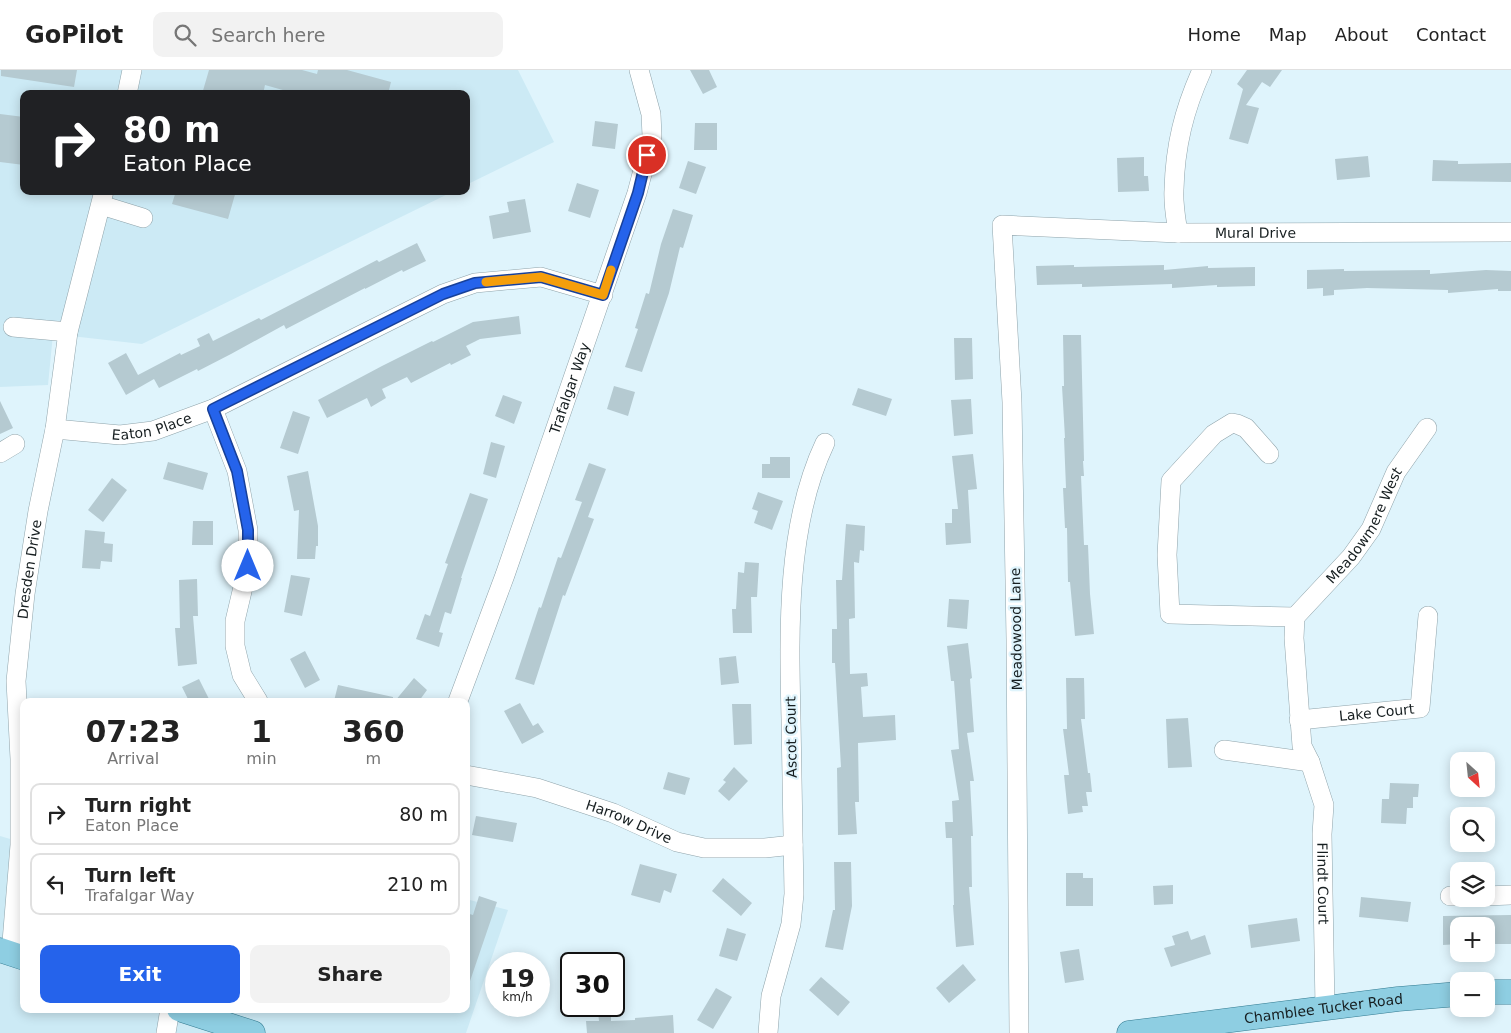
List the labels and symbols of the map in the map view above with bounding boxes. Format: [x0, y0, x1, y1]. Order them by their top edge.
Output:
pin [626, 134, 668, 176]
street label: Mural Drive [1215, 225, 1296, 241]
street label: Trafalgar Way [546, 340, 593, 437]
street label: Eaton Place [111, 410, 194, 443]
street label: Meadowmere West [1323, 464, 1405, 586]
street label: Dresden Drive [14, 518, 45, 620]
position arrow [221, 539, 273, 591]
street label: Meadowood Lane [1007, 568, 1025, 690]
street label: Ascot Court [782, 696, 800, 778]
street label: Lake Court [1338, 701, 1416, 724]
north arrow [1450, 752, 1495, 798]
street label: Harrow Drive [584, 797, 674, 847]
street label: Flindt Court [1314, 842, 1332, 925]
speed limit sign: 30 [560, 952, 625, 1017]
street label: Chamblee Tucker Road [1243, 991, 1404, 1026]

